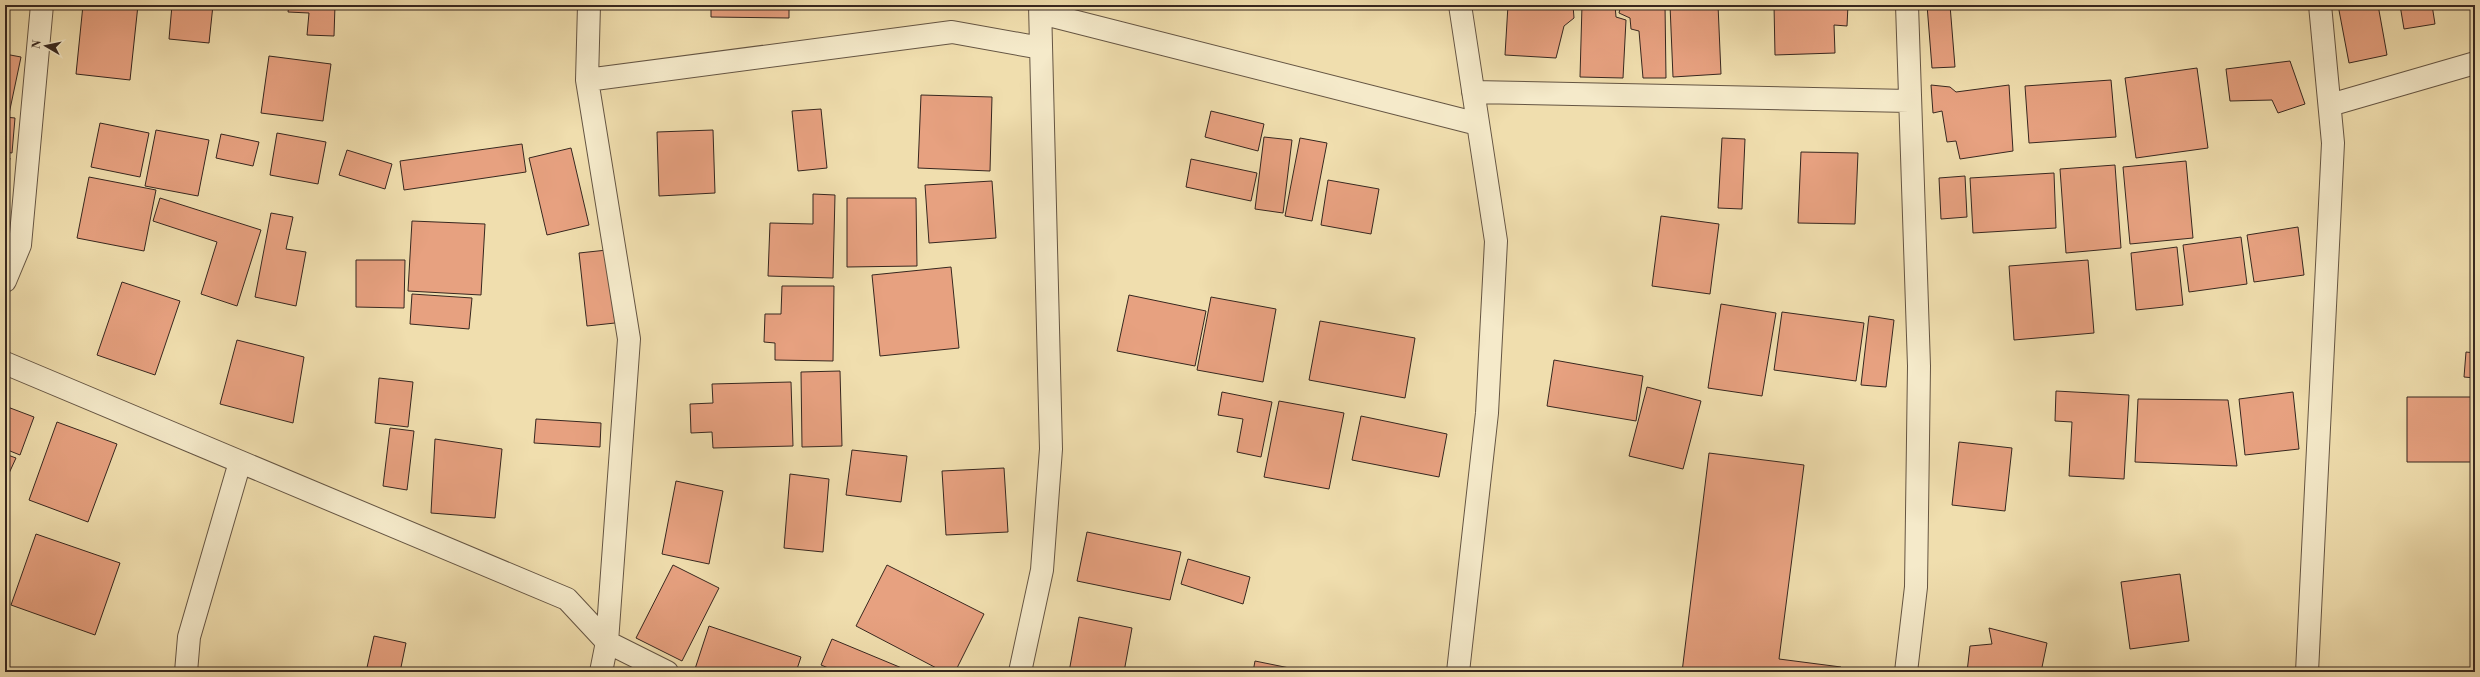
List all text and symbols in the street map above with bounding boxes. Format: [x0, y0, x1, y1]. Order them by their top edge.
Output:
north arrow [26, 26, 66, 66]
text: N [30, 39, 45, 50]

